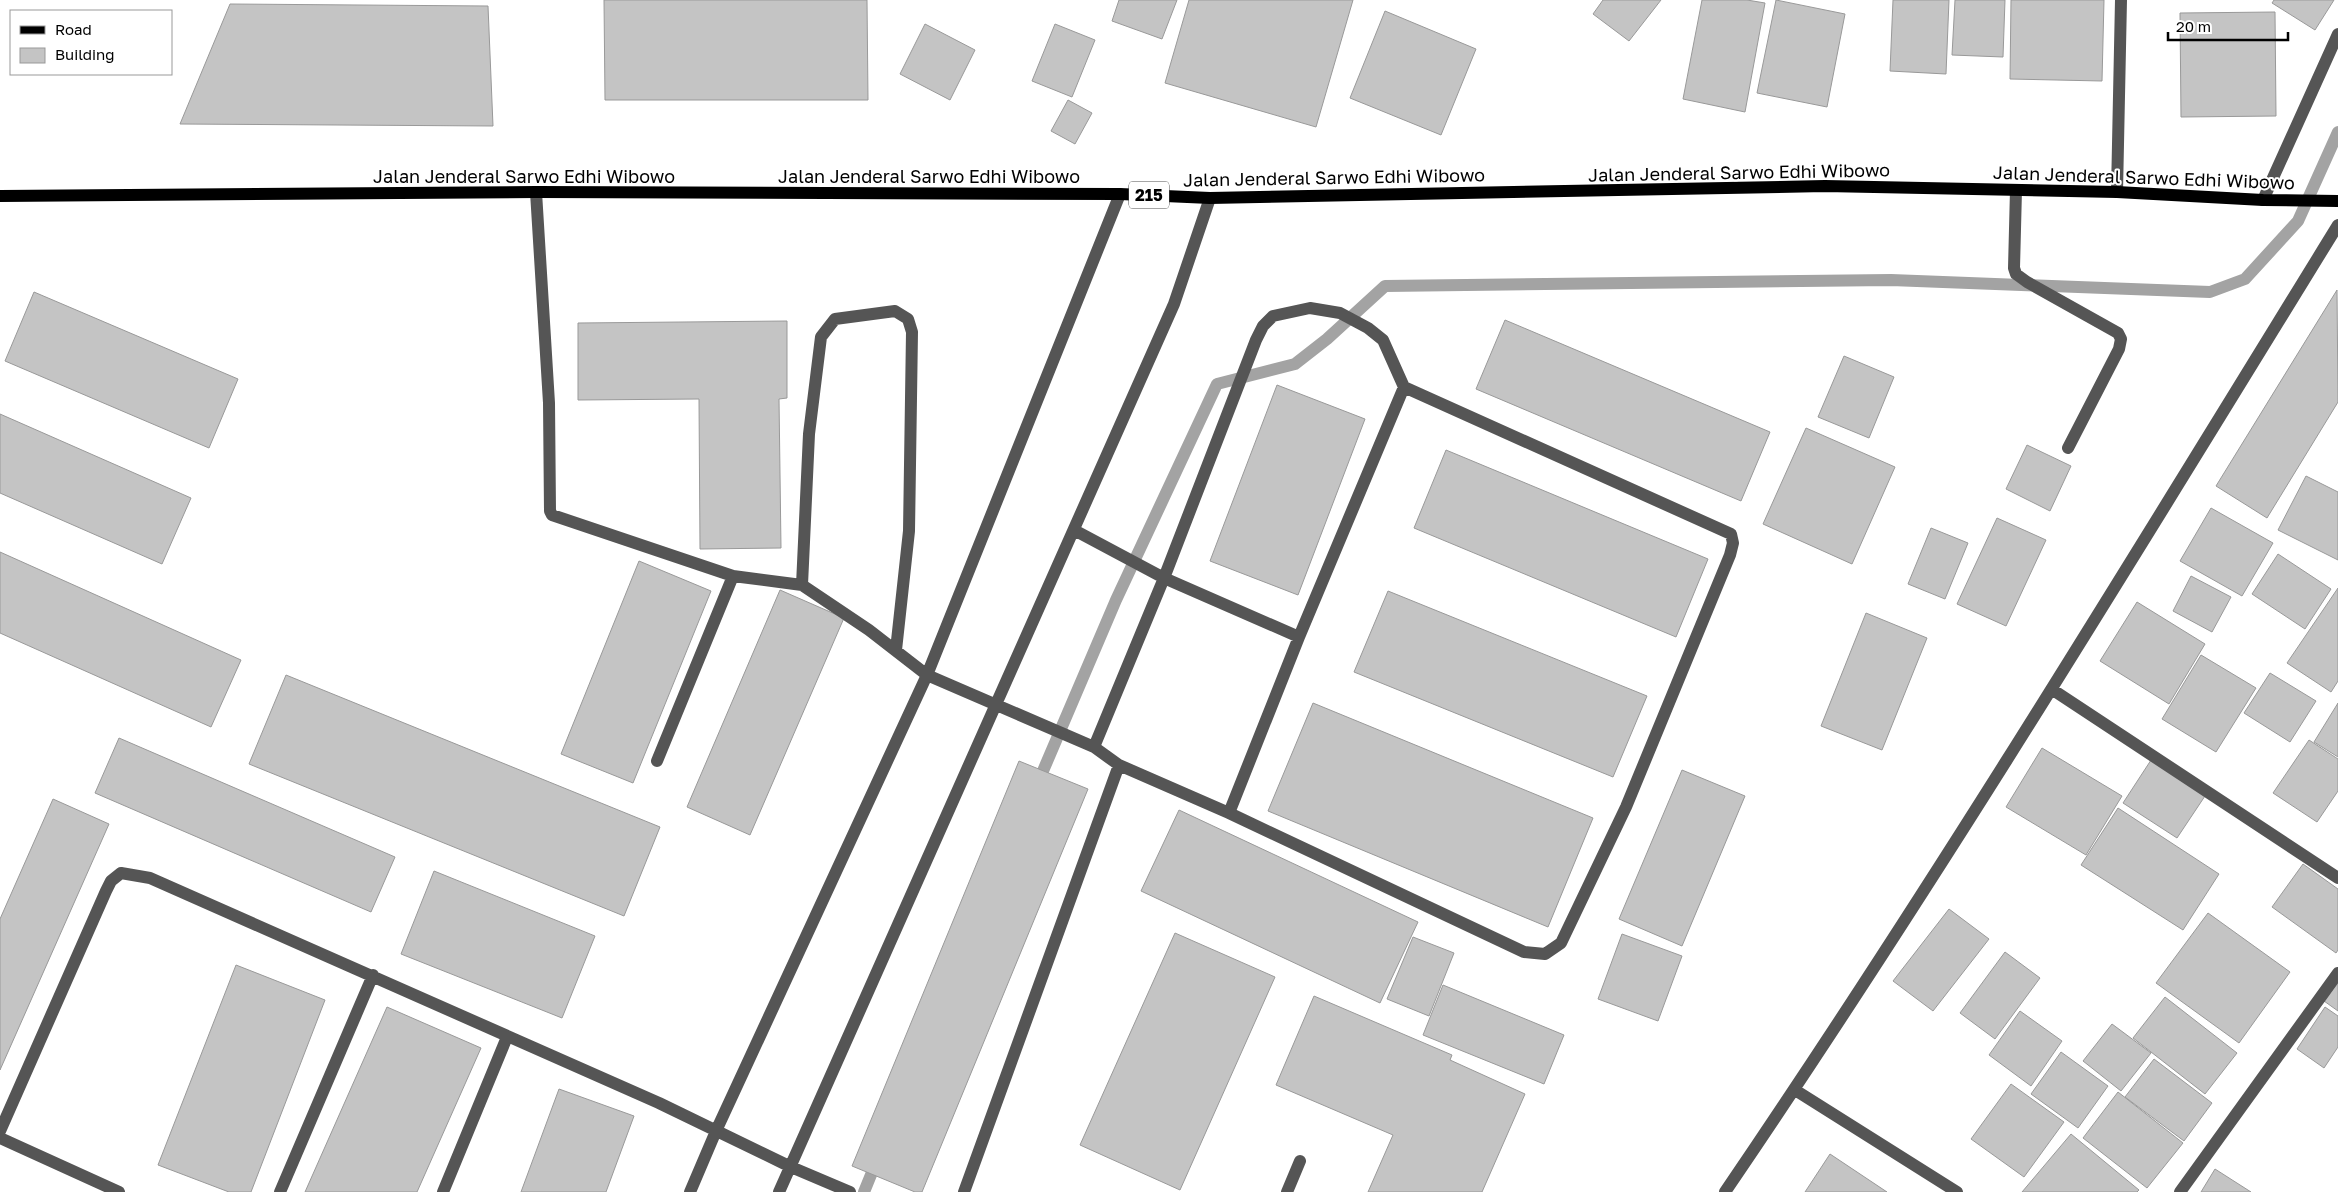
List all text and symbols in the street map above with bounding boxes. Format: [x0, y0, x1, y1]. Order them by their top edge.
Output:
legend [10, 10, 172, 75]
scale bar [2168, 10, 2288, 42]
text: 20 m [2176, 17, 2211, 35]
text: Road [55, 20, 92, 38]
text: Building [55, 45, 115, 63]
street label: Jalan Jenderal Sarwo Edhi Wibowo [1588, 158, 1890, 186]
street label: Jalan Jenderal Sarwo Edhi Wibowo [1993, 161, 2295, 193]
street label: Jalan Jenderal Sarwo Edhi Wibowo [1183, 163, 1485, 191]
street label: Jalan Jenderal Sarwo Edhi Wibowo [373, 165, 675, 187]
street label: Jalan Jenderal Sarwo Edhi Wibowo [778, 165, 1080, 187]
road number: 215 [1129, 182, 1169, 208]

